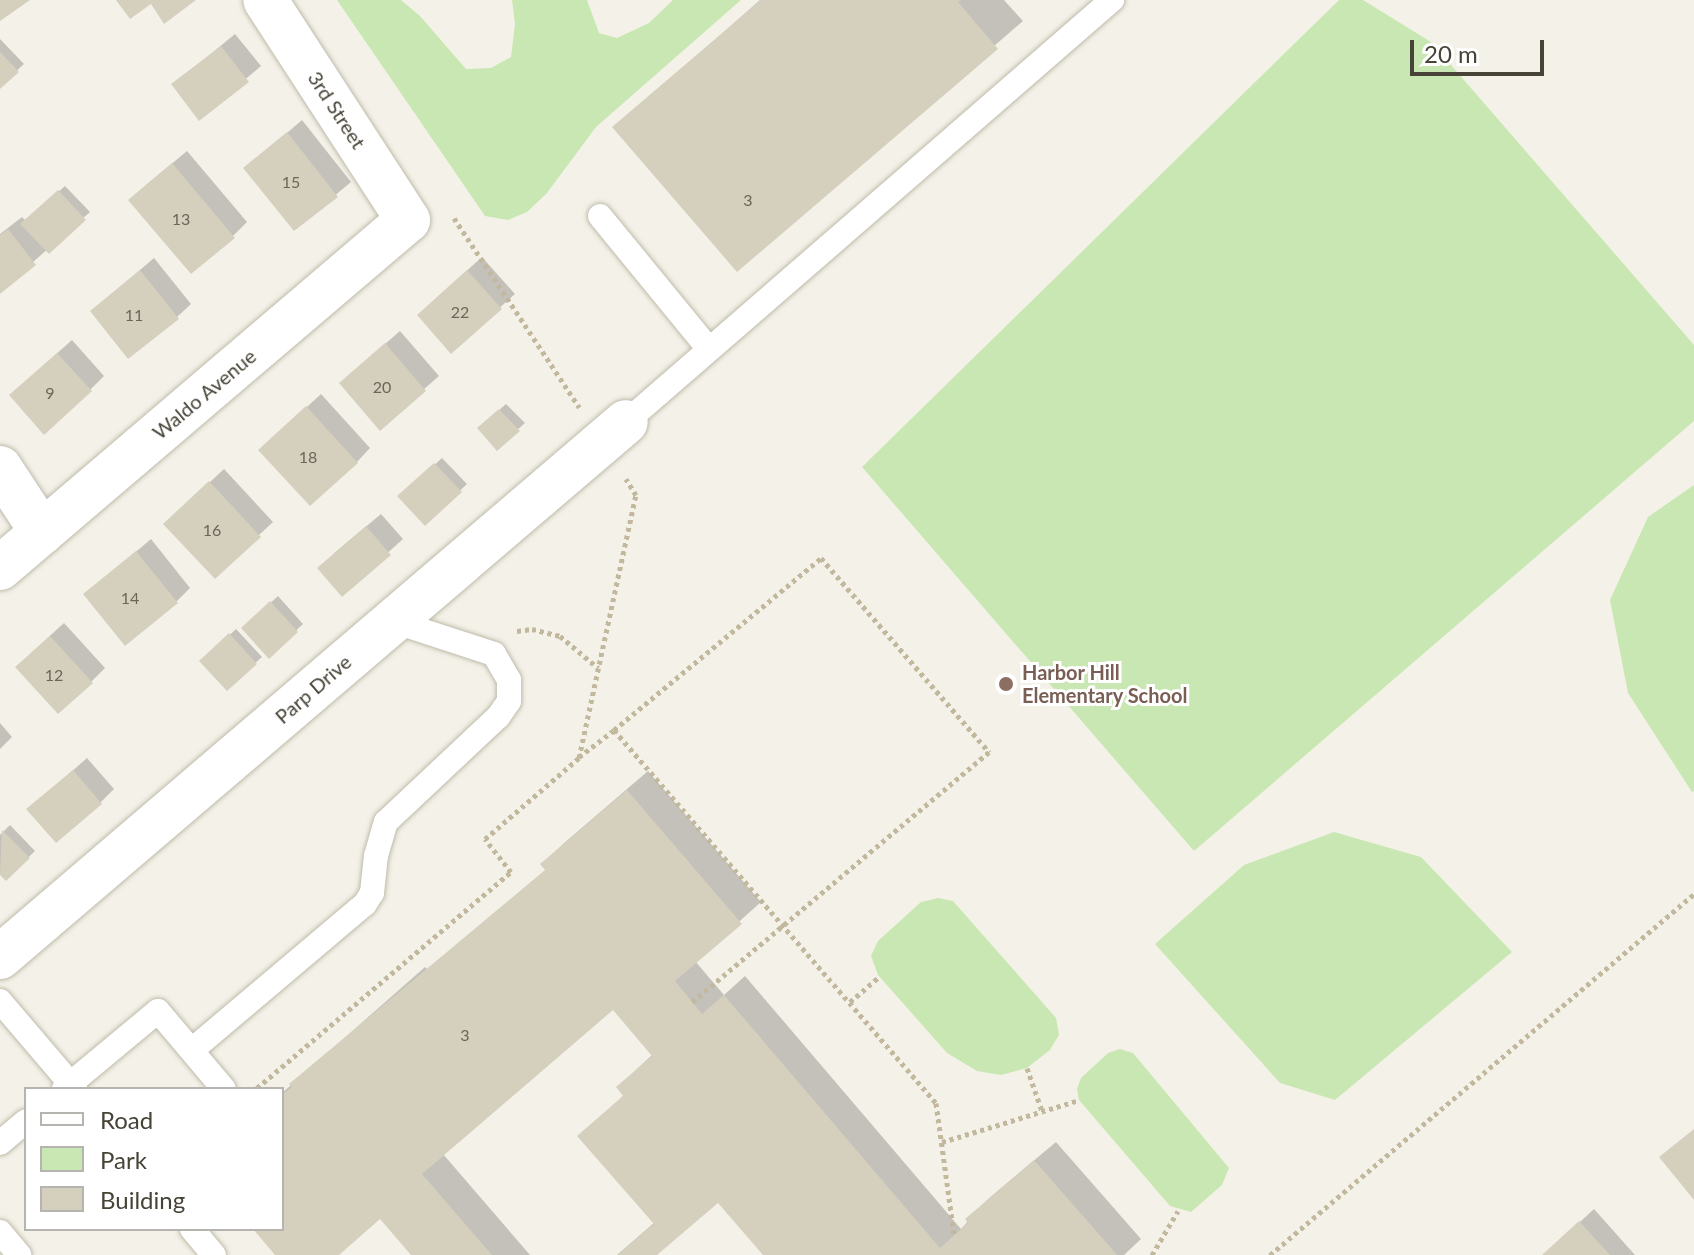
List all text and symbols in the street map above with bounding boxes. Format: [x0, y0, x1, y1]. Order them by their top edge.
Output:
scale bar [1414, 24, 1548, 74]
text: 20 m [1424, 39, 1478, 68]
street label: 3rd Street [303, 67, 371, 153]
house number: 15 [282, 172, 300, 192]
house number: 3 [743, 190, 753, 210]
house number: 13 [172, 209, 190, 229]
house number: 22 [451, 302, 469, 322]
house number: 11 [125, 305, 143, 325]
street label: Waldo Avenue [147, 344, 261, 444]
house number: 20 [373, 377, 391, 397]
house number: 9 [45, 383, 55, 403]
house number: 18 [299, 447, 317, 467]
house number: 16 [203, 520, 221, 540]
house number: 14 [121, 588, 139, 608]
street label: Parp Drive [270, 649, 356, 729]
place label: Harbor Hill Elementary School [1022, 660, 1188, 707]
house number: 12 [45, 665, 63, 685]
marker: Harbor Hill Elementary School [997, 675, 1015, 693]
house number: 3 [460, 1025, 470, 1045]
legend [24, 1087, 284, 1231]
text: Road [100, 1105, 153, 1134]
text: Park [100, 1145, 147, 1174]
text: Building [100, 1185, 185, 1214]

